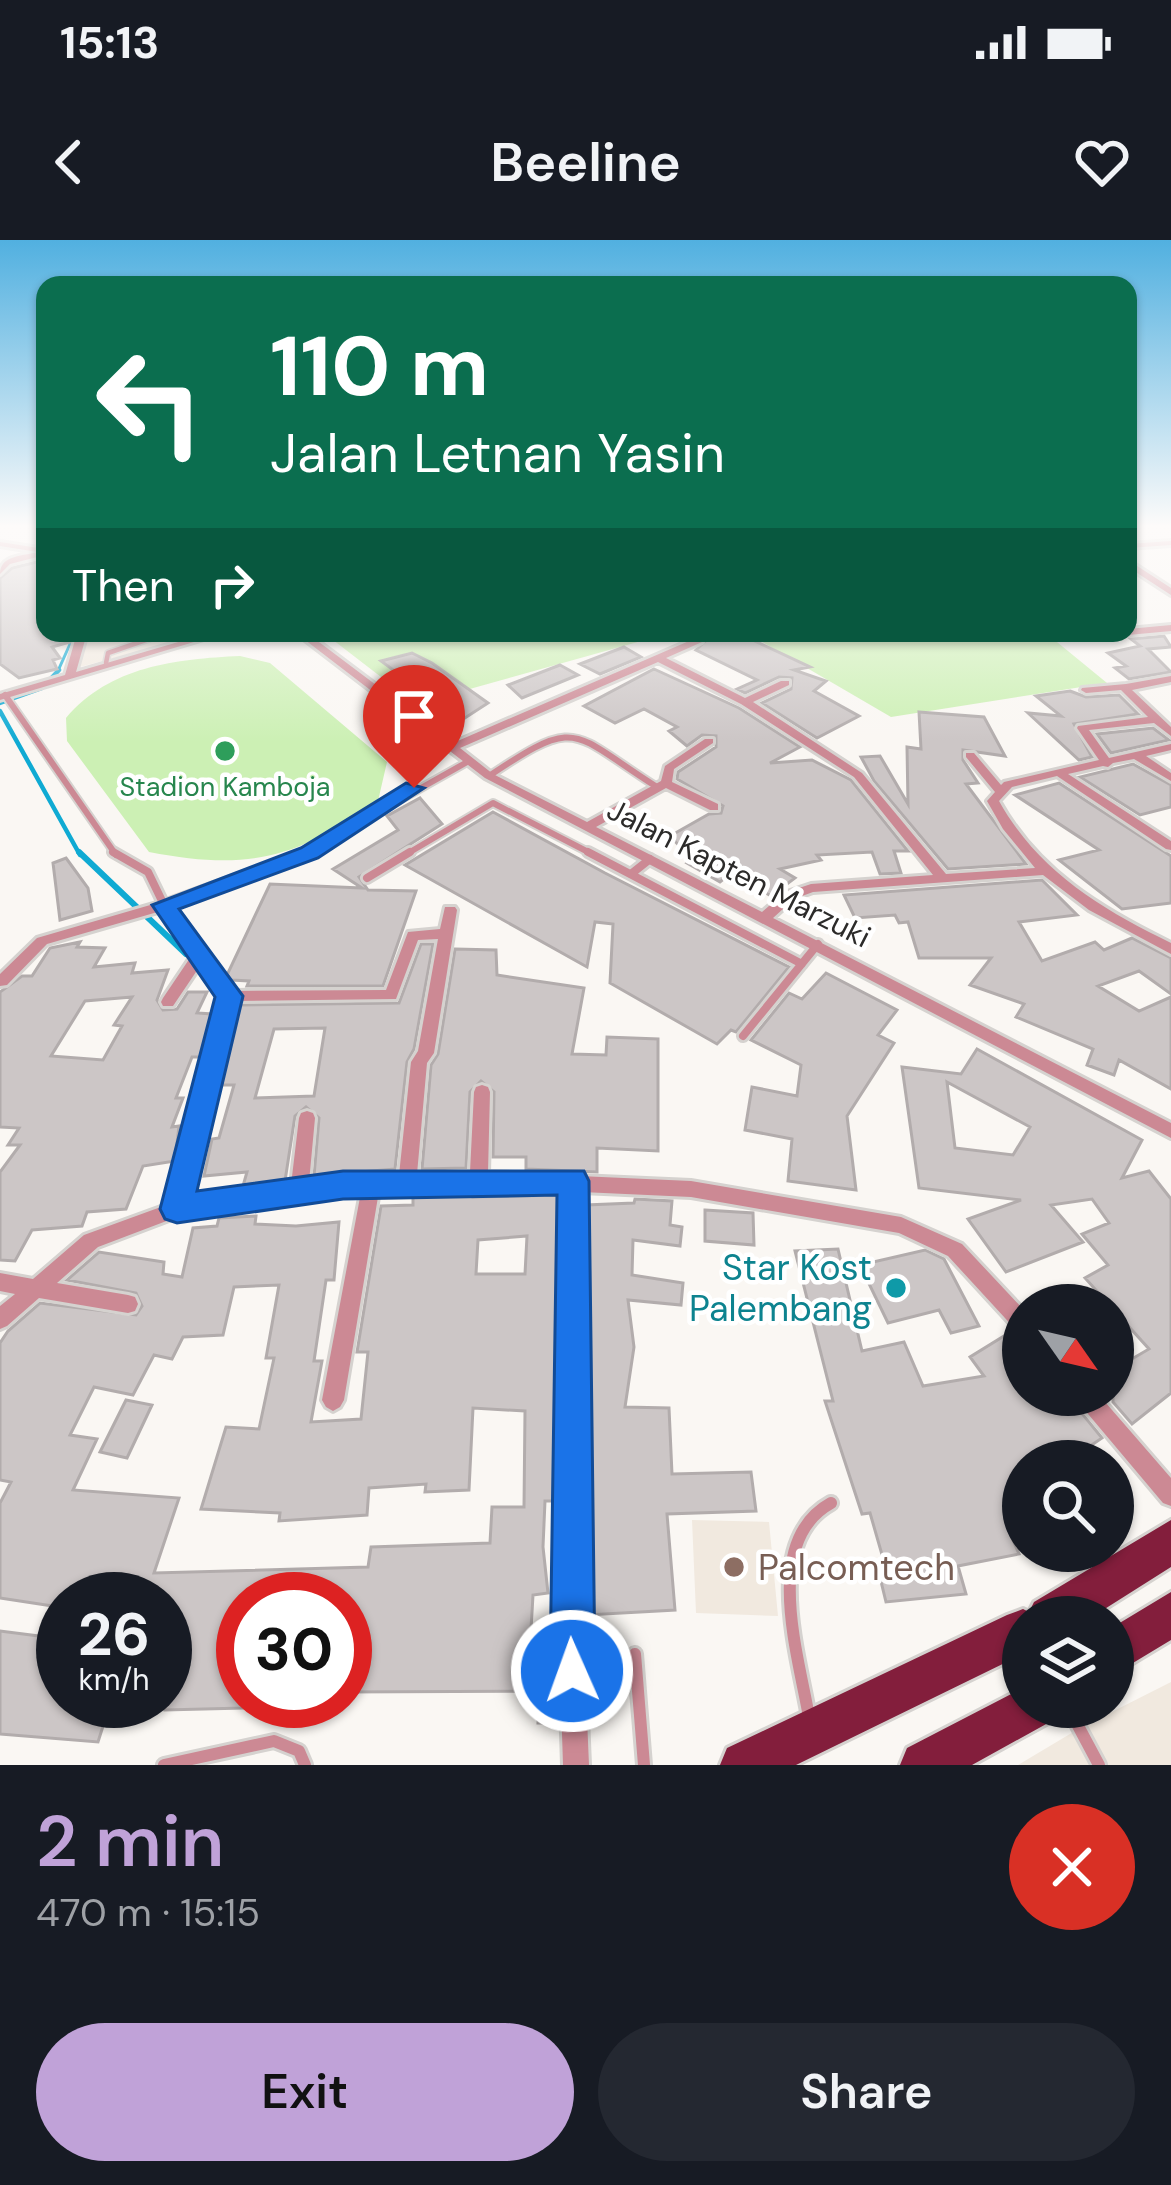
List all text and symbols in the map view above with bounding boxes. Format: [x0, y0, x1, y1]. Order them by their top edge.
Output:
text: 15:13 [60, 13, 159, 72]
text: Beeline [490, 127, 681, 198]
icon: back [36, 129, 102, 195]
icon: heart [1069, 129, 1135, 195]
text: 110 m [270, 312, 489, 421]
icon: left [72, 324, 228, 480]
text: Jalan Letnan Yasin [270, 418, 725, 489]
icon: right [199, 552, 265, 618]
text: Then [72, 556, 175, 615]
pin [363, 665, 465, 788]
icon: arrive [381, 683, 447, 749]
marker: Stadion Kamboja [212, 738, 238, 764]
place label: Stadion Kamboja [119, 769, 331, 804]
street label: Jalan Kapten Marzuki [601, 790, 877, 956]
place label: Star Kost Palembang [689, 1244, 872, 1332]
marker: Star Kost Palembang [883, 1275, 909, 1301]
north arrow [1002, 1284, 1134, 1416]
map controls [1002, 1284, 1134, 1728]
button: search [1002, 1440, 1134, 1572]
place label: Palcomtech [758, 1544, 955, 1591]
marker: Palcomtech [721, 1554, 747, 1580]
speed limit sign: 30 [216, 1572, 372, 1728]
text: 26 [78, 1595, 150, 1674]
button: layers [1002, 1596, 1134, 1728]
position arrow [509, 1608, 635, 1734]
text: km/h [79, 1660, 149, 1699]
text: 2 min [36, 1795, 224, 1888]
button: close [1009, 1804, 1135, 1930]
text: 470 m · 15:15 [36, 1887, 260, 1938]
button: Exit [36, 2023, 574, 2161]
button: Share [598, 2023, 1135, 2161]

